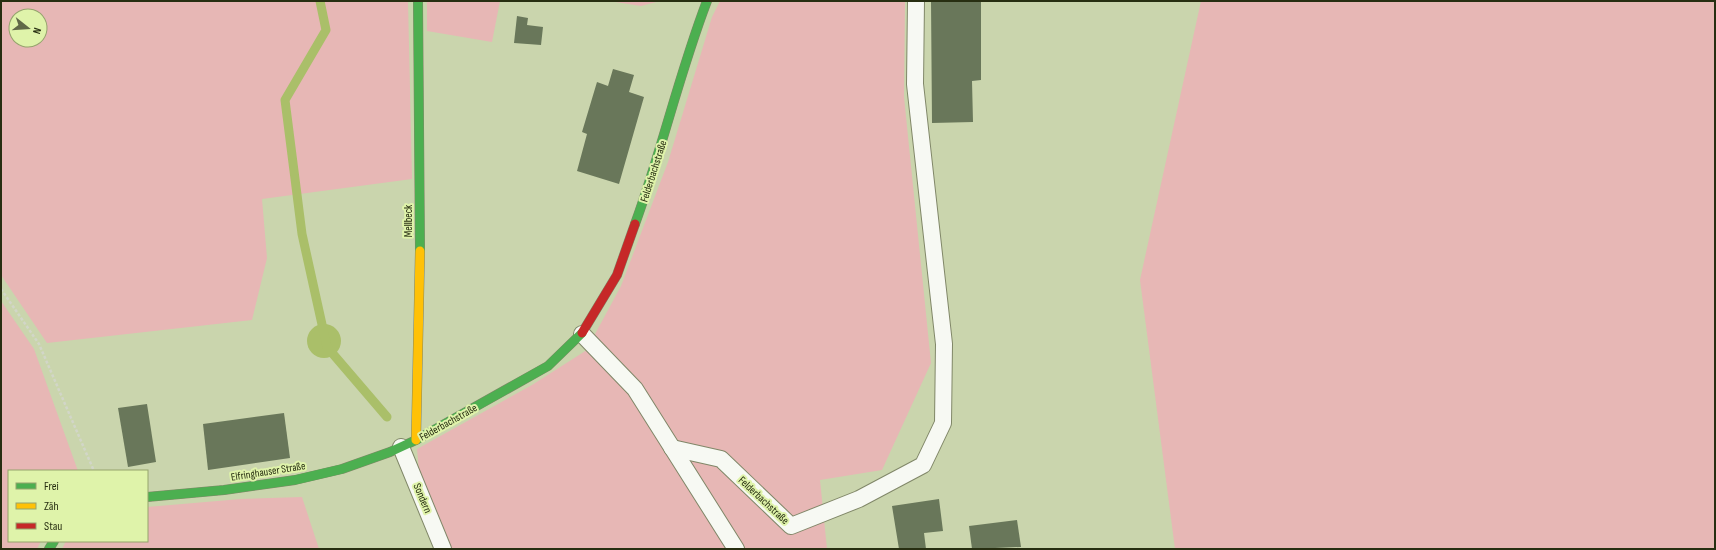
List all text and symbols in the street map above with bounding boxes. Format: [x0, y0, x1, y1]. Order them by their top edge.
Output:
north arrow [8, 8, 48, 48]
text: N [30, 26, 44, 36]
street label: Felderbachstraße [637, 139, 670, 204]
street label: Mellbeck [402, 204, 415, 237]
street label: Felderbachstraße [417, 401, 479, 444]
street label: Elfringhauser Straße [230, 459, 306, 484]
legend [8, 470, 148, 542]
street label: Felderbachstraße [736, 474, 792, 527]
text: Frei [44, 479, 59, 494]
street label: Sondern [411, 481, 435, 515]
text: Zäh [44, 499, 59, 514]
text: Stau [44, 519, 62, 534]

